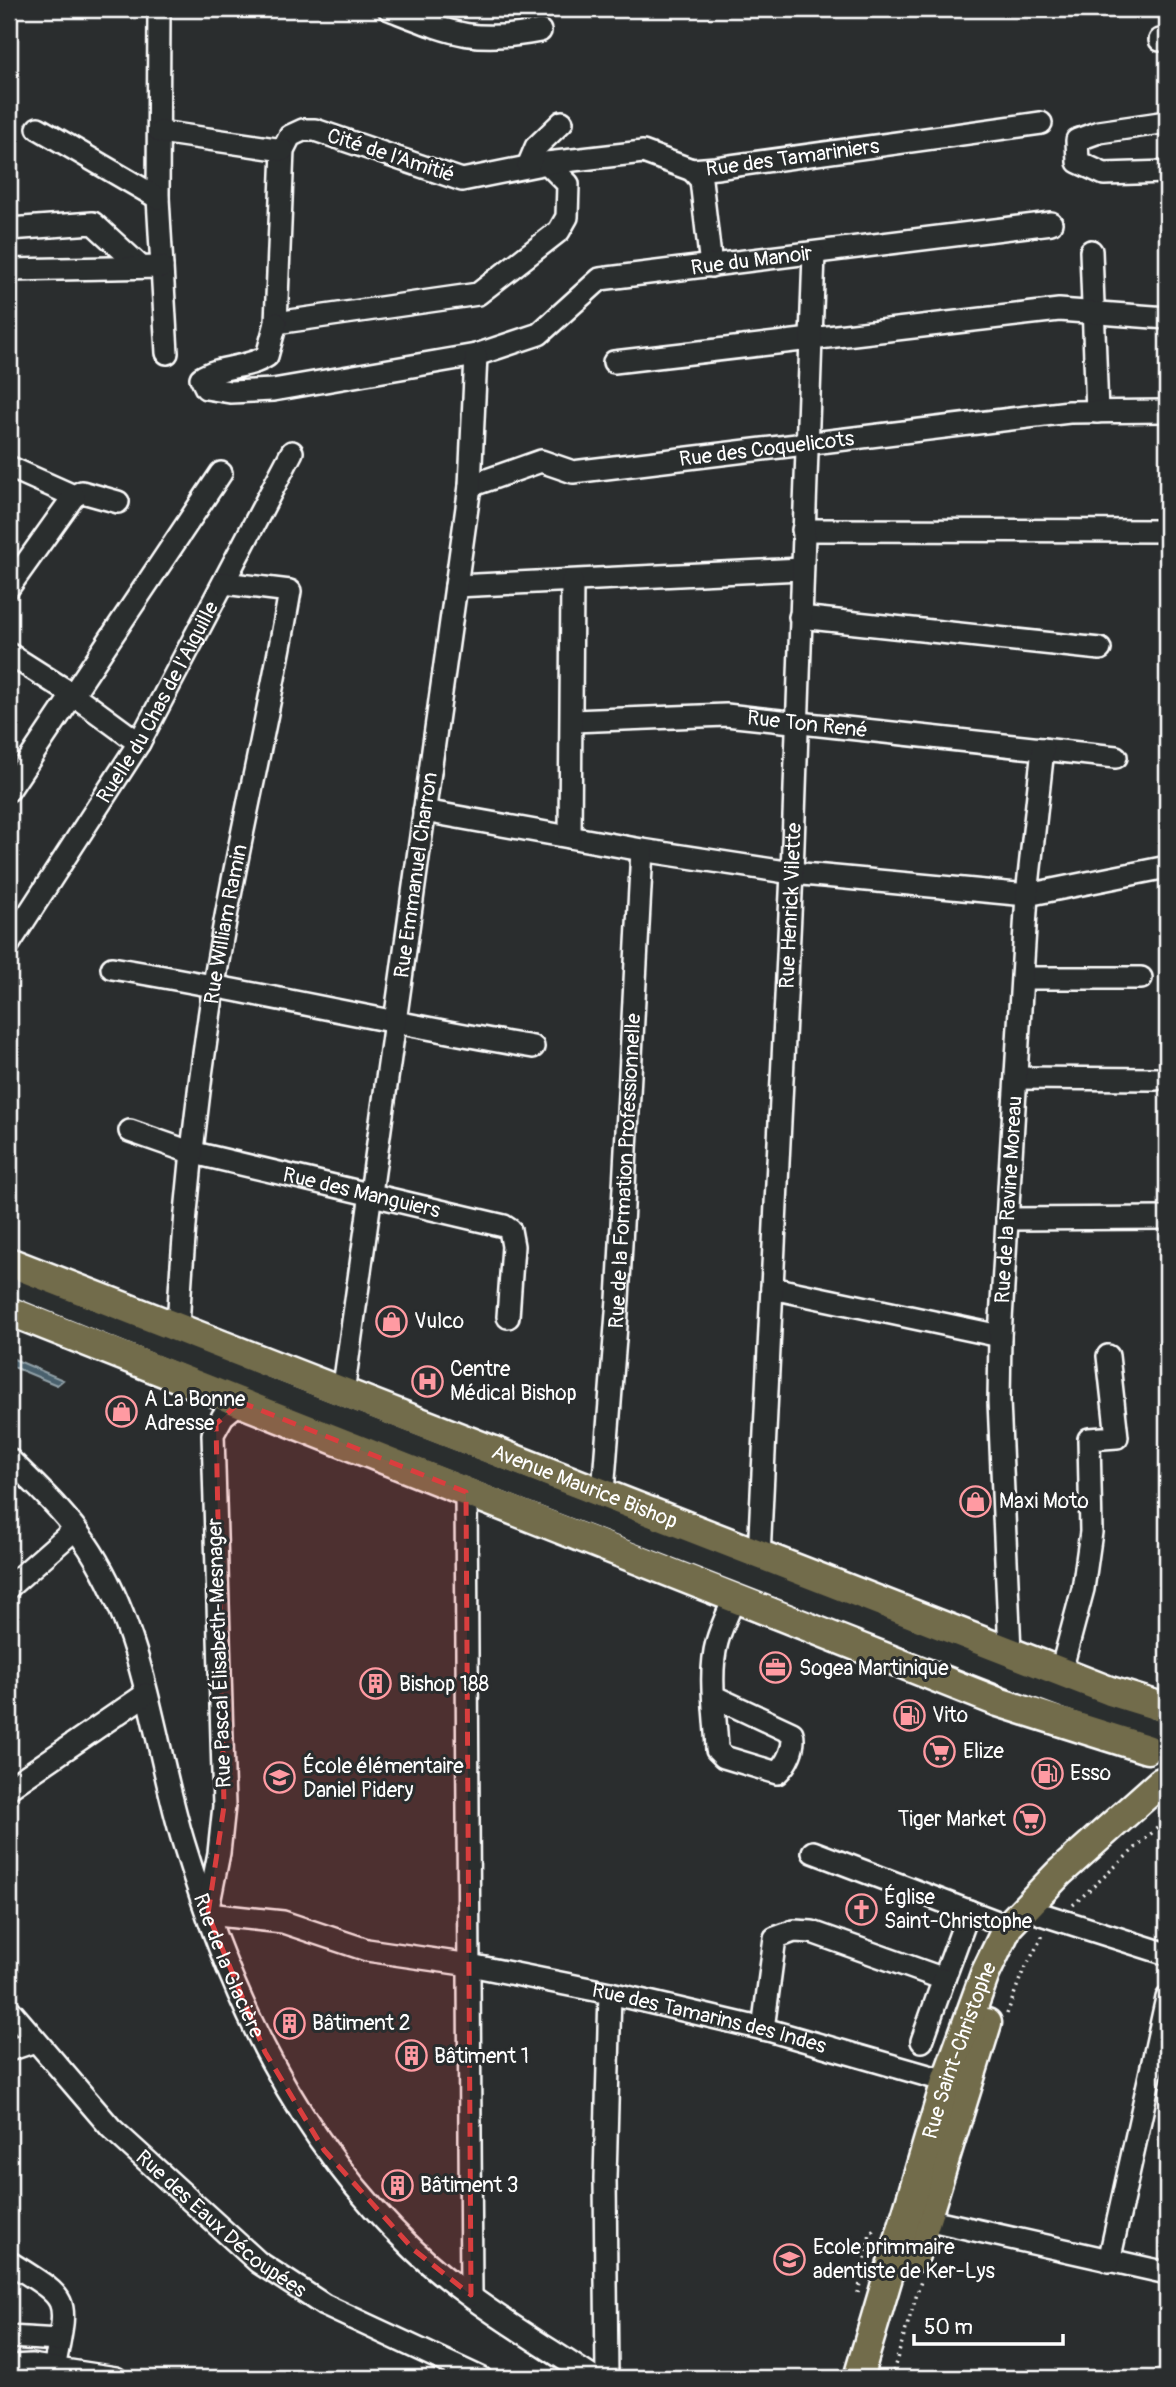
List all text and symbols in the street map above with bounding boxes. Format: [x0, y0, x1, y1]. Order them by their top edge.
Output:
street label: Cité de l’Amitié [324, 122, 458, 189]
street label: Rue des Tamariniers [705, 132, 882, 183]
street label: Rue du Manoir [689, 240, 814, 282]
street label: Rue des Coquelicots [678, 425, 856, 473]
street label: Ruelle du Chas de l'Aiguille [91, 596, 225, 809]
street label: Rue Ton René [746, 704, 869, 744]
street label: Rue Emmanuel Charron [388, 770, 444, 980]
street label: Rue Henrick Vilette [773, 822, 808, 989]
street label: Rue William Ramin [198, 842, 254, 1006]
street label: Rue de la Formation Professionnelle [603, 1012, 647, 1329]
street label: Rue de la Ravine Moreau [989, 1095, 1029, 1304]
street label: Rue des Manguiers [280, 1161, 444, 1225]
shop icon: Vulco [374, 1304, 408, 1338]
place label: Vulco [414, 1308, 464, 1335]
place label: Centre Médical Bishop [450, 1356, 577, 1407]
hospital icon: Centre Médical Bishop [410, 1364, 444, 1398]
place label: A La Bonne Adresse [144, 1386, 246, 1437]
shop icon: A La Bonne Adresse [104, 1394, 138, 1428]
street label: Avenue Maurice Bishop [488, 1438, 682, 1535]
shop icon: Maxi Moto [959, 1484, 993, 1518]
place label: Maxi Moto [999, 1488, 1089, 1515]
street label: Rue Pascal Élisabeth-Mesnager [201, 1517, 238, 1788]
office icon: Sogea Martinique [759, 1651, 793, 1685]
place label: Sogea Martinique [799, 1655, 949, 1682]
building icon: Bishop 188 [359, 1667, 393, 1701]
place label: Bishop 188 [399, 1671, 489, 1698]
fuel station icon: Vito [892, 1698, 926, 1732]
place label: Vito [932, 1702, 968, 1729]
supermarket icon: Elize [923, 1734, 957, 1768]
place label: Elize [963, 1738, 1005, 1765]
place label: École élémentaire Daniel Pidery [303, 1753, 464, 1804]
fuel station icon: Esso [1030, 1756, 1064, 1790]
place label: Esso [1070, 1760, 1111, 1787]
school or university icon: École élémentaire Daniel Pidery [263, 1761, 297, 1795]
supermarket icon: Tiger Market [1012, 1802, 1046, 1836]
place label: Tiger Market [898, 1806, 1007, 1833]
place label: Église Saint-Christophe [884, 1884, 1033, 1935]
street label: Rue de la Glacière [187, 1890, 271, 2043]
church icon: Église Saint-Christophe [844, 1892, 878, 1926]
street label: Rue Saint-Christophe [917, 1957, 1003, 2142]
street label: Rue des Tamarins des Indes [590, 1977, 830, 2060]
building icon: Bâtiment 2 [272, 2006, 306, 2040]
place label: Bâtiment 2 [312, 2010, 410, 2037]
building icon: Bâtiment 1 [394, 2039, 428, 2073]
place label: Bâtiment 1 [434, 2043, 529, 2070]
street label: Rue des Eaux Découpées [130, 2144, 312, 2304]
building icon: Bâtiment 3 [380, 2168, 414, 2202]
place label: Bâtiment 3 [420, 2172, 518, 2199]
place label: Ecole primmaire adentiste de Ker-Lys [813, 2234, 996, 2285]
school or university icon: Ecole primmaire adentiste de Ker-Lys [773, 2242, 807, 2276]
scale bar [914, 2303, 1062, 2347]
text: 50 m [924, 2314, 973, 2341]

